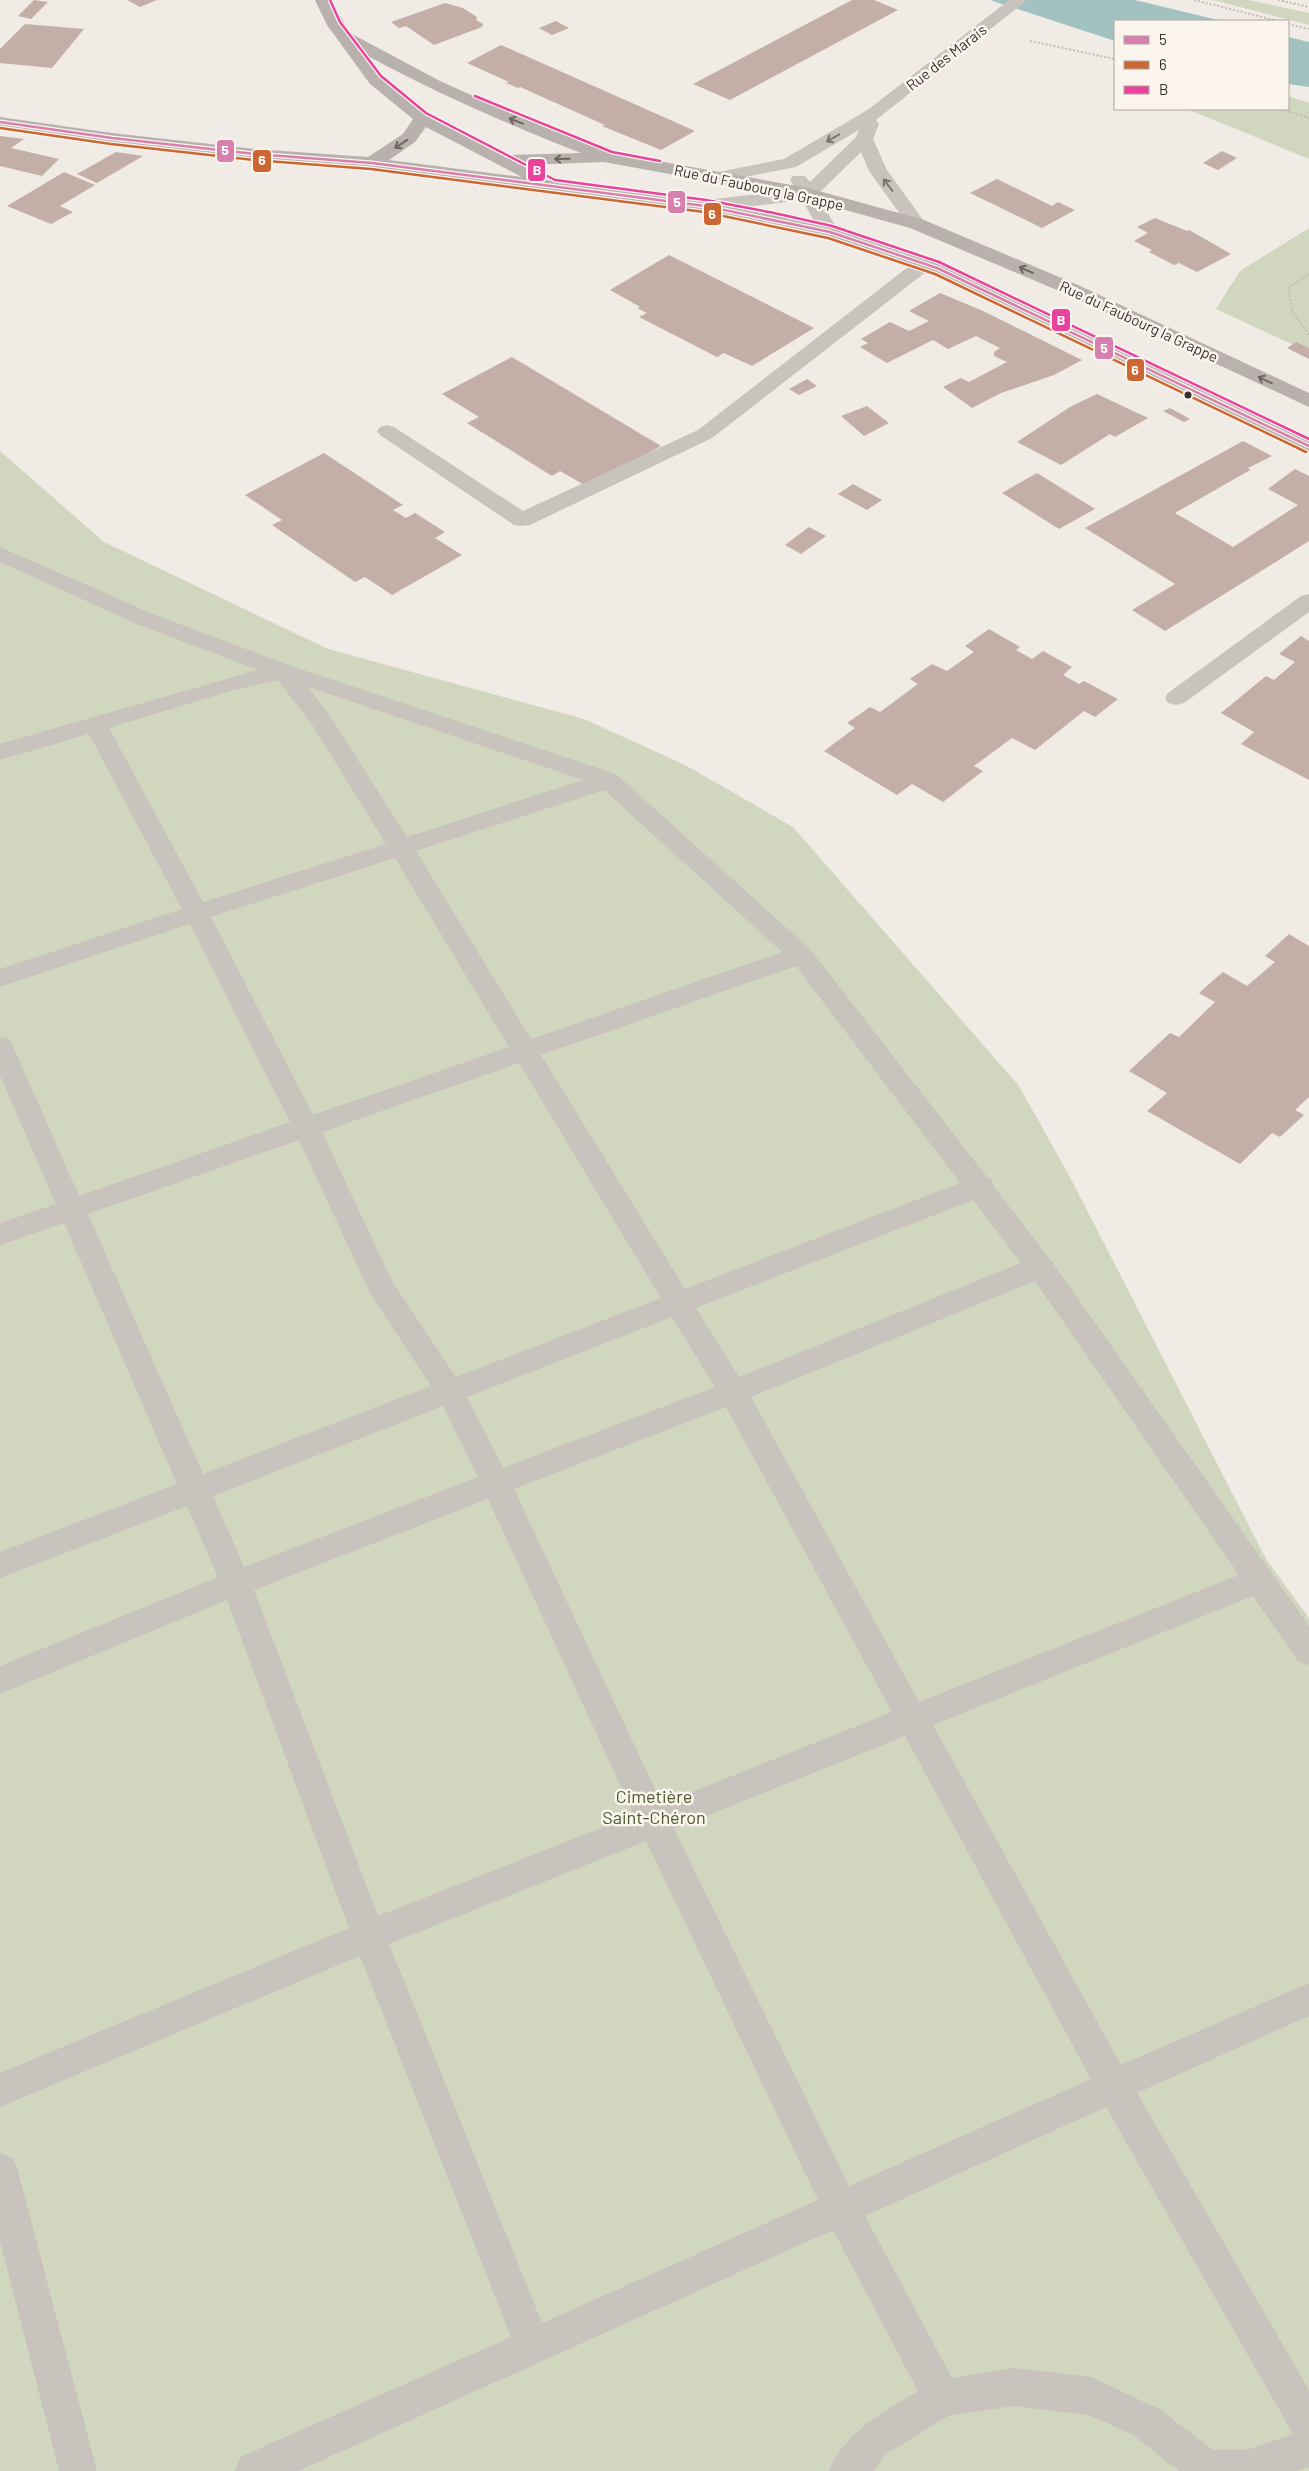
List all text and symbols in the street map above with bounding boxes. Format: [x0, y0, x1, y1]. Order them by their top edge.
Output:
street label: Rue des Marais [902, 20, 990, 94]
legend [1114, 20, 1289, 110]
text: 5 [1159, 30, 1167, 48]
text: 6 [1159, 55, 1167, 73]
text: B [1159, 80, 1168, 98]
one-way arrow [509, 116, 524, 125]
one-way arrow [825, 133, 840, 143]
line badge: 5 [216, 139, 235, 163]
one-way arrow [394, 139, 408, 149]
text: 5 [221, 141, 229, 158]
line badge: 6 [252, 149, 272, 173]
text: 6 [258, 151, 266, 168]
one-way arrow [554, 154, 570, 164]
line badge: B [527, 158, 546, 182]
street label: Rue du Faubourg la Grappe [673, 160, 845, 214]
text: B [533, 161, 541, 178]
one-way arrow [883, 178, 893, 192]
line badge: 5 [667, 190, 686, 214]
text: 5 [673, 193, 681, 210]
line badge: 6 [703, 202, 722, 226]
text: 6 [708, 205, 716, 222]
one-way arrow [1019, 264, 1034, 274]
street label: Rue du Faubourg la Grappe [1057, 276, 1221, 366]
line badge: B [1051, 308, 1071, 332]
text: B [1057, 311, 1065, 328]
line badge: 5 [1094, 336, 1114, 360]
text: 5 [1100, 339, 1108, 356]
line badge: 6 [1126, 358, 1145, 382]
text: 6 [1131, 361, 1139, 378]
one-way arrow [1258, 375, 1273, 384]
unlabelled marker [1183, 390, 1193, 400]
park label: Cimetière Saint-Chéron [602, 1785, 706, 1828]

